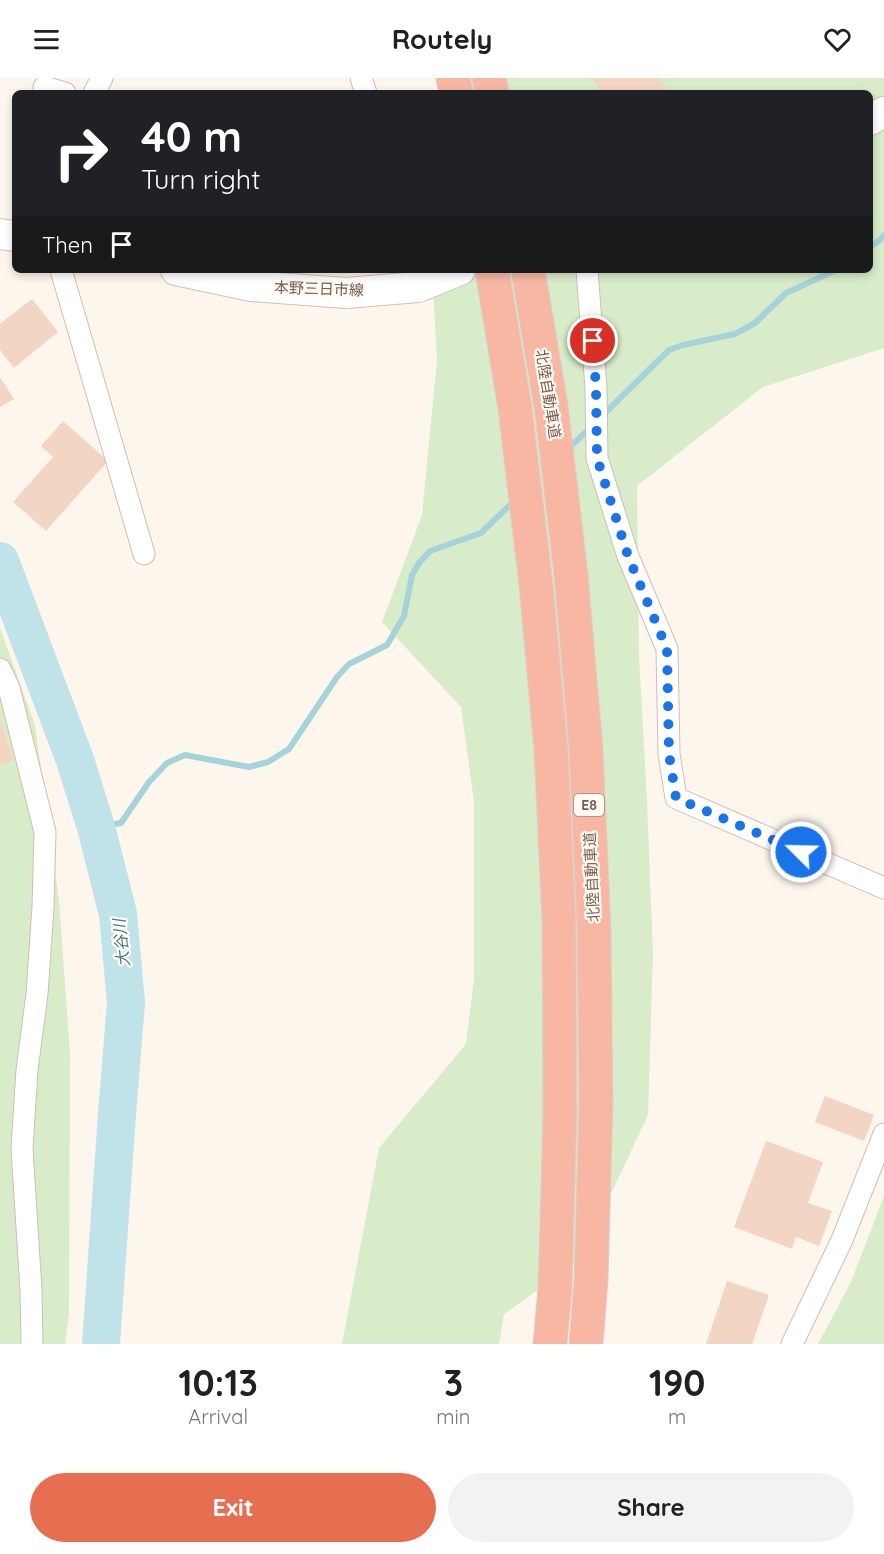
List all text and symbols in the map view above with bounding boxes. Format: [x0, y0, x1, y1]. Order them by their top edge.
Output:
text: Routely [392, 22, 492, 56]
icon: menu [30, 23, 63, 56]
icon: heart [821, 23, 854, 56]
text: 40 m [141, 110, 242, 163]
icon: right [42, 114, 120, 192]
text: Turn right [141, 162, 260, 196]
icon: arrive [105, 228, 138, 261]
text: Then [42, 231, 93, 259]
street label: 本野三日市線 [274, 277, 364, 300]
pin [567, 315, 618, 366]
icon: arrive [576, 324, 609, 357]
street label: 北陸自動車道 [532, 348, 565, 440]
road number: E8 [574, 794, 604, 816]
position arrow [769, 820, 833, 884]
street label: 北陸自動車道 [580, 832, 603, 922]
water label: 大谷川 [108, 916, 133, 968]
text: 10:13 [179, 1360, 258, 1405]
text: 3 [444, 1360, 463, 1405]
text: 190 [649, 1360, 705, 1405]
text: Arrival [188, 1404, 248, 1429]
text: min [436, 1404, 470, 1429]
text: m [668, 1404, 686, 1429]
button: Exit [30, 1473, 436, 1542]
button: Share [448, 1473, 854, 1542]

